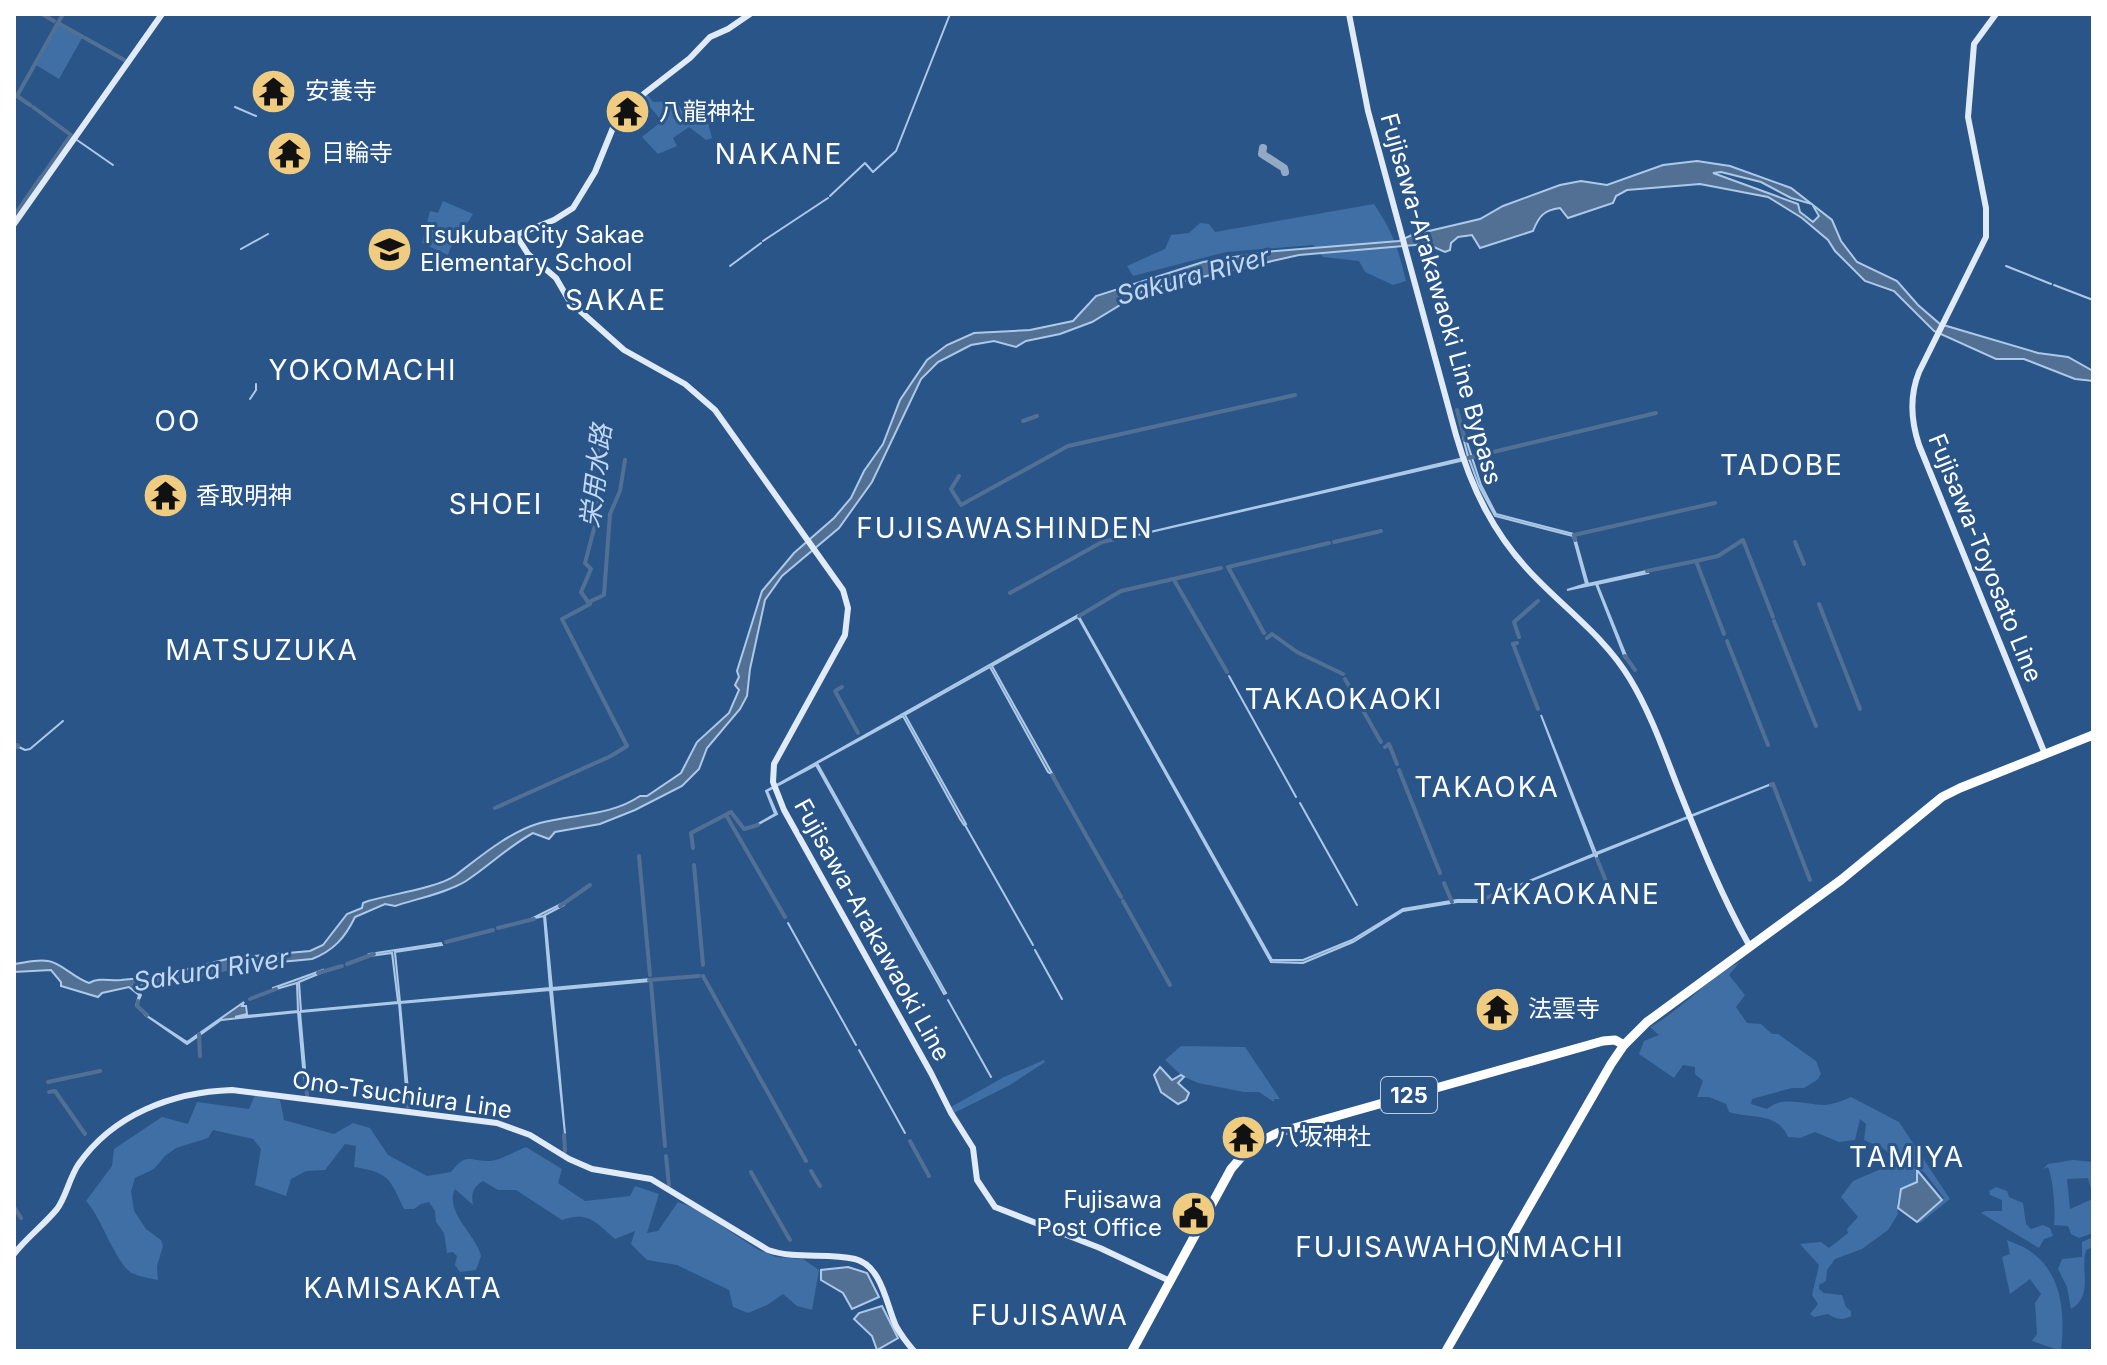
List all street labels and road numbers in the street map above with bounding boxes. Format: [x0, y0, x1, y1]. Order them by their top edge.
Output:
street label: Fujisawa-Arakawaoki Line Bypass [1374, 110, 1508, 488]
street label: Fujisawa-Toyosato Line [1922, 429, 2049, 686]
street label: Fujisawa-Arakawaoki Line [788, 794, 957, 1066]
street label: Ono-Tsuchiura Line [290, 1065, 514, 1124]
road number: 125 [1381, 1077, 1437, 1113]

